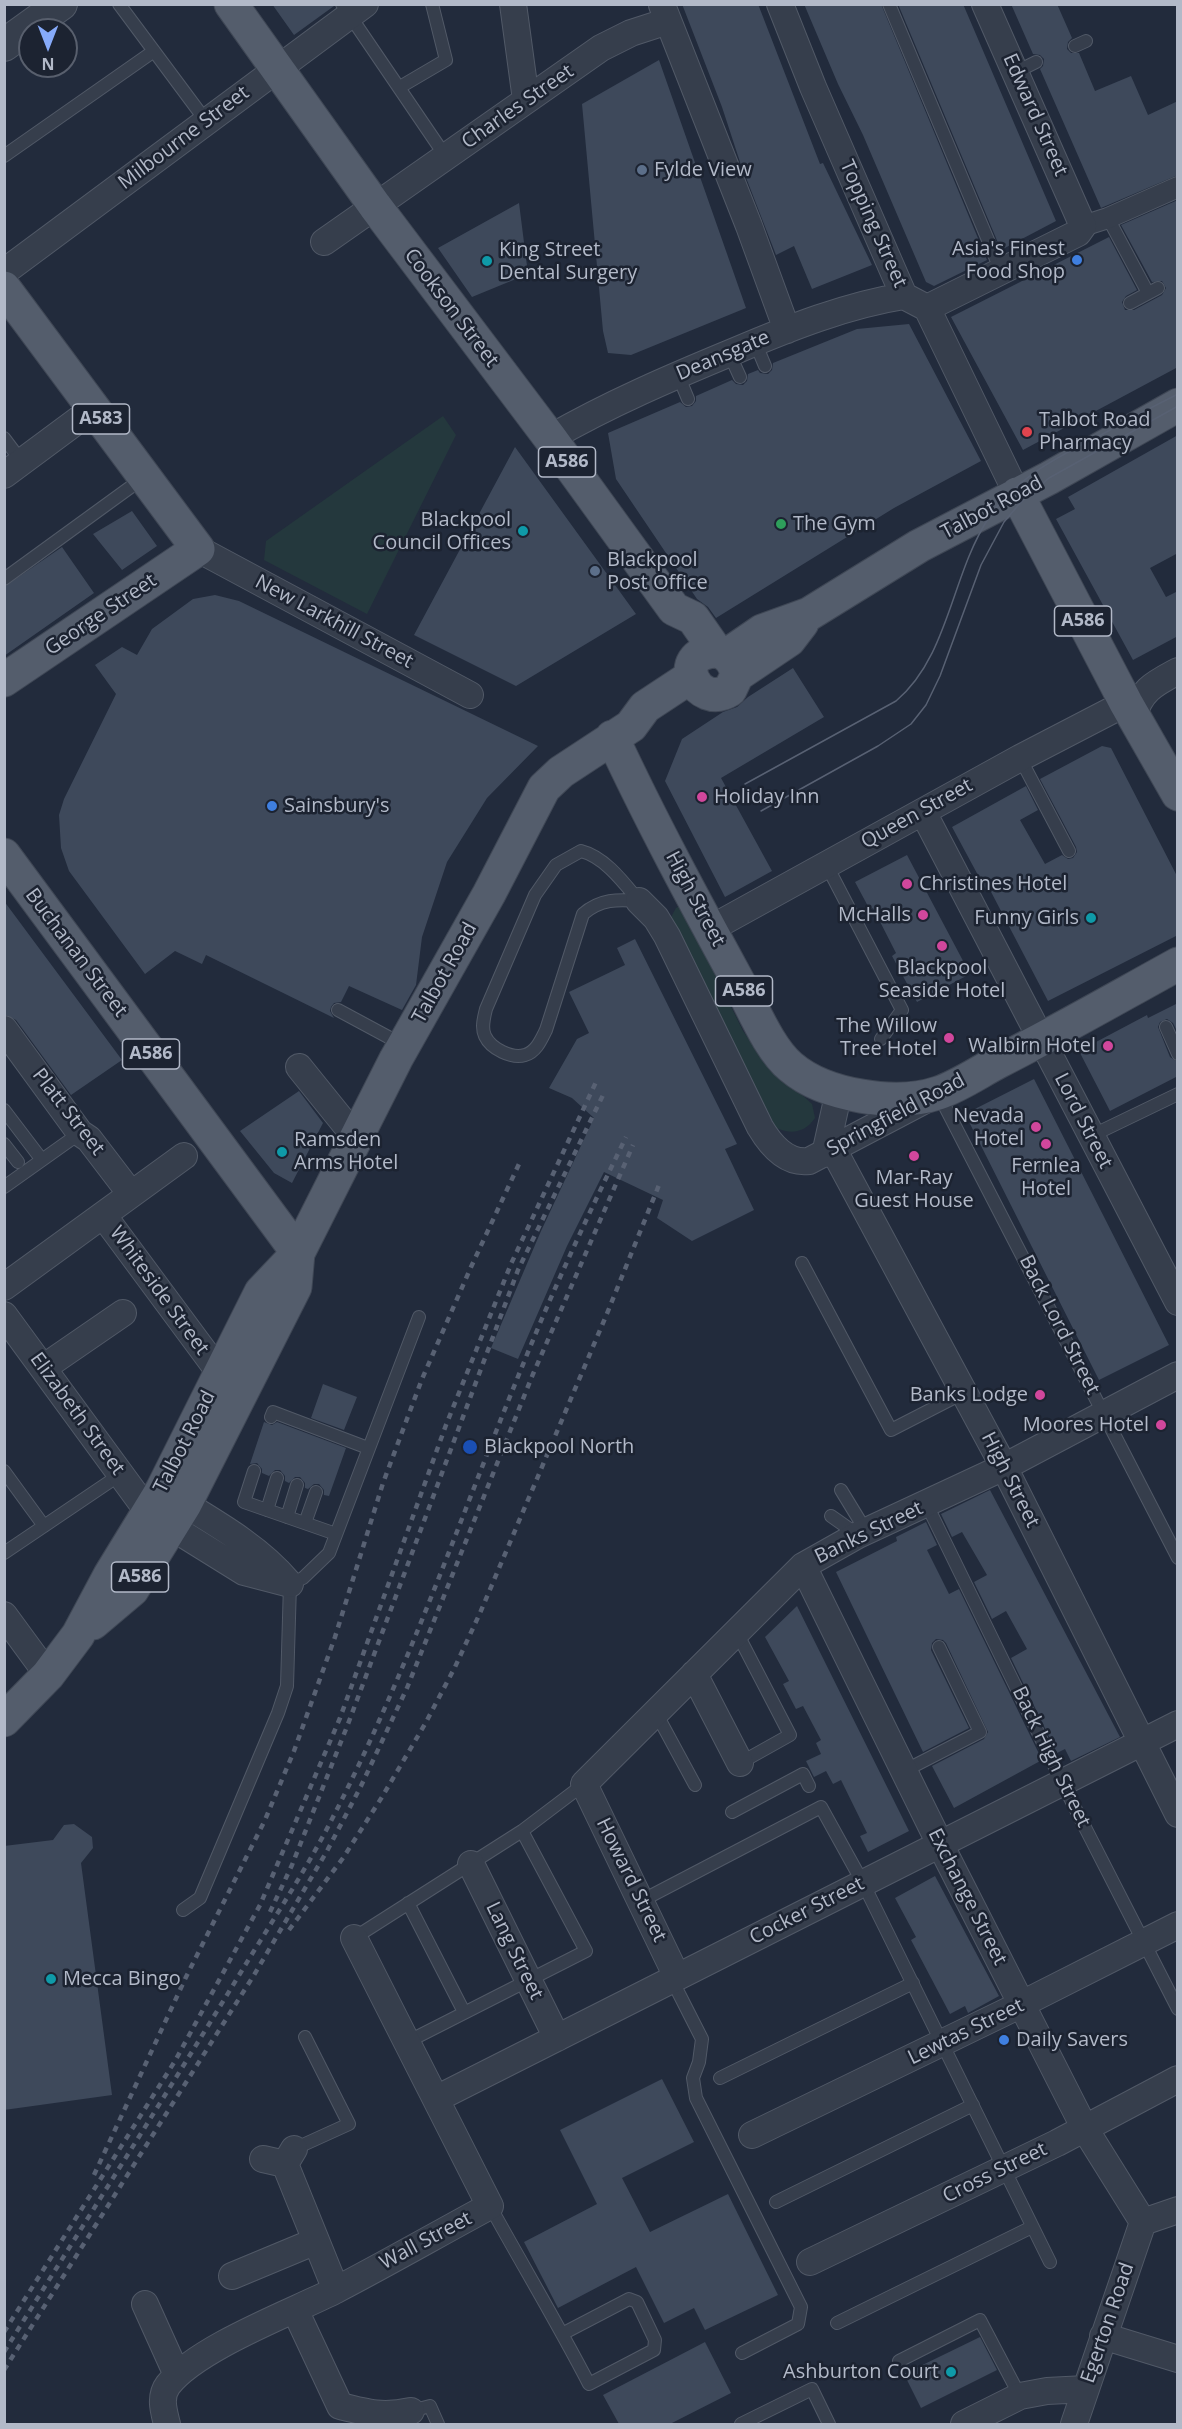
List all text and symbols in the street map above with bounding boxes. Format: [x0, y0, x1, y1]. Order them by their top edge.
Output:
north arrow [18, 18, 78, 78]
street label: Edward Street [997, 50, 1073, 180]
text: N [42, 53, 55, 75]
street label: Charles Street [457, 60, 579, 154]
street label: Milbourne Street [114, 81, 254, 195]
street label: Topping Street [834, 157, 912, 291]
place label: Fylde View [654, 158, 752, 182]
marker: Fylde View [635, 163, 649, 177]
place label: Asia's Finest Food Shop [952, 237, 1065, 284]
place label: King Street Dental Surgery [499, 238, 637, 285]
street label: Cookson Street [399, 244, 503, 372]
marker: Asia's Finest Food Shop [1070, 253, 1084, 267]
marker: King Street Dental Surgery [480, 254, 494, 268]
street label: Deansgate [673, 326, 773, 386]
road number: A583 [72, 404, 130, 434]
place label: Talbot Road Pharmacy [1039, 408, 1150, 455]
marker: Talbot Road Pharmacy [1020, 425, 1034, 439]
road number: A586 [538, 447, 596, 477]
street label: Talbot Road [937, 471, 1047, 545]
place label: Blackpool Council Offices [373, 508, 511, 555]
place label: The Gym [793, 512, 876, 536]
marker: The Gym [774, 517, 788, 531]
marker: Blackpool Council Offices [516, 524, 530, 538]
place label: Blackpool Post Office [607, 548, 708, 595]
marker: Blackpool Post Office [588, 564, 602, 578]
street label: George Street [41, 569, 161, 661]
street label: New Larkhill Street [251, 570, 417, 674]
road number: A586 [1054, 606, 1112, 636]
street label: Queen Street [857, 774, 977, 854]
place label: Holiday Inn [714, 785, 820, 809]
marker: Holiday Inn [695, 790, 709, 804]
place label: Sainsbury's [284, 794, 390, 818]
marker: Sainsbury's [265, 799, 279, 813]
street label: High Street [660, 847, 730, 951]
place label: Christines Hotel [919, 872, 1067, 896]
marker: Christines Hotel [900, 877, 914, 891]
street label: Buchanan Street [20, 884, 132, 1022]
place label: McHalls [838, 903, 911, 927]
place label: Funny Girls [974, 906, 1079, 930]
marker: McHalls [916, 908, 930, 922]
marker: Funny Girls [1084, 911, 1098, 925]
street label: Talbot Road [407, 918, 483, 1028]
marker: Blackpool Seaside Hotel [935, 939, 949, 953]
place label: Blackpool Seaside Hotel [879, 956, 1005, 1003]
road number: A586 [716, 976, 772, 1006]
place label: The Willow Tree Hotel [836, 1014, 937, 1061]
marker: The Willow Tree Hotel [942, 1031, 956, 1045]
place label: Walbirn Hotel [968, 1034, 1096, 1058]
road number: A586 [122, 1039, 180, 1069]
marker: Walbirn Hotel [1101, 1039, 1115, 1053]
street label: Platt Street [27, 1064, 109, 1160]
street label: Springfield Road [823, 1069, 969, 1161]
street label: Lord Street [1049, 1069, 1117, 1173]
place label: Nevada Hotel [953, 1104, 1024, 1151]
marker: Nevada Hotel [1029, 1120, 1043, 1134]
place label: Ramsden Arms Hotel [294, 1128, 398, 1175]
marker: Fernlea Hotel [1039, 1137, 1053, 1151]
marker: Ramsden Arms Hotel [275, 1145, 289, 1159]
marker: Mar-Ray Guest House [907, 1149, 921, 1163]
place label: Fernlea Hotel [1011, 1154, 1081, 1201]
place label: Mar-Ray Guest House [854, 1166, 974, 1213]
street label: Whiteside Street [104, 1222, 214, 1360]
street label: Back Lord Street [1014, 1251, 1104, 1399]
street label: Elizabeth Street [24, 1348, 130, 1480]
place label: Banks Lodge [910, 1383, 1028, 1407]
street label: Talbot Road [149, 1387, 221, 1497]
marker: Banks Lodge [1033, 1388, 1047, 1402]
place label: Moores Hotel [1023, 1413, 1149, 1437]
marker: Moores Hotel [1154, 1418, 1168, 1432]
street label: High Street [976, 1428, 1044, 1532]
place label: Blackpool North [484, 1435, 634, 1459]
marker: Blackpool North [461, 1438, 479, 1456]
street label: Banks Street [811, 1496, 927, 1570]
road number: A586 [112, 1562, 168, 1592]
street label: Back High Street [1007, 1683, 1095, 1831]
street label: Howard Street [591, 1814, 671, 1946]
street label: Exchange Street [922, 1825, 1012, 1969]
street label: Cocker Street [746, 1872, 868, 1950]
street label: Lang Street [480, 1898, 548, 2004]
place label: Mecca Bingo [63, 1967, 181, 1991]
marker: Mecca Bingo [44, 1972, 58, 1986]
street label: Lewtas Street [904, 1994, 1028, 2070]
place label: Daily Savers [1016, 2028, 1128, 2052]
marker: Daily Savers [997, 2033, 1011, 2047]
street label: Cross Street [939, 2137, 1051, 2209]
street label: Wall Street [376, 2207, 476, 2275]
street label: Egerton Road [1076, 2260, 1140, 2386]
place label: Ashburton Court [783, 2360, 939, 2384]
marker: Ashburton Court [944, 2365, 958, 2379]

